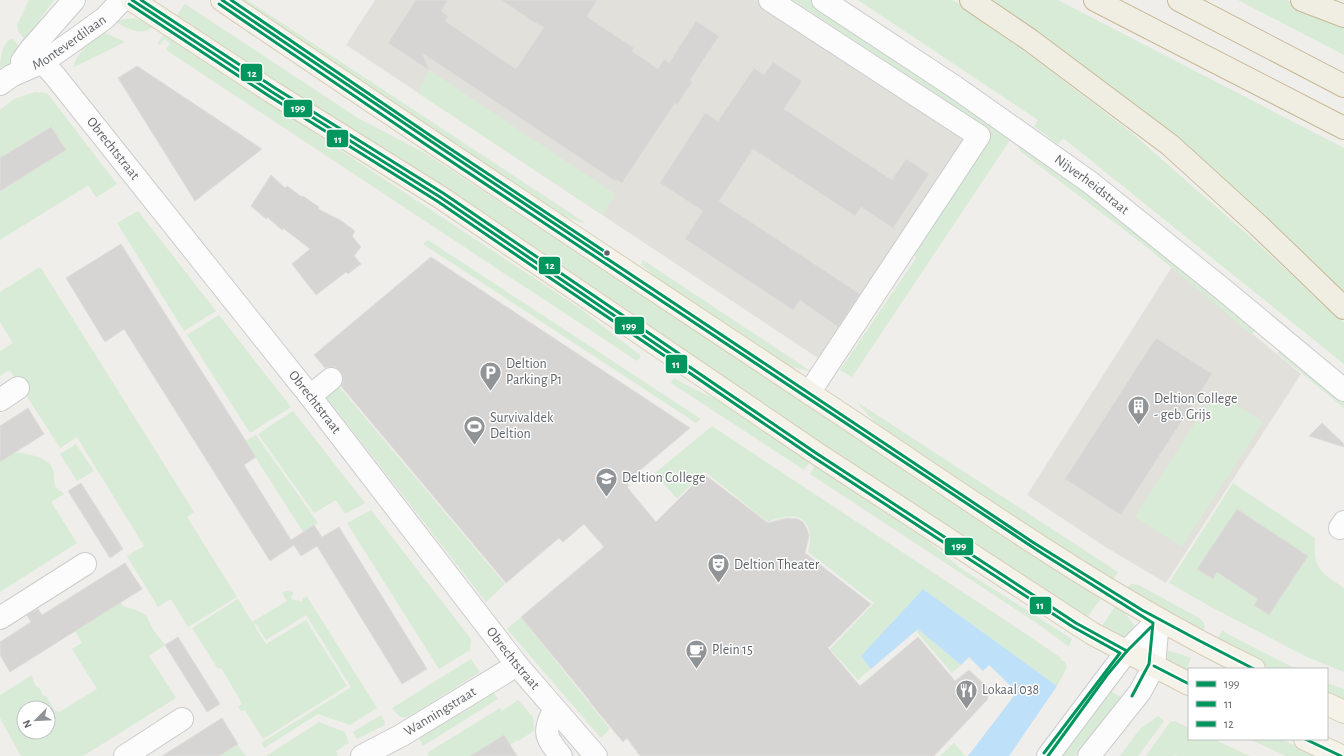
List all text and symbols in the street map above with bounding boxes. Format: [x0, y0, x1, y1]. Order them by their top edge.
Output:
street label: Monteverdilaan [30, 13, 109, 73]
line badge: 12 [240, 63, 263, 82]
text: 12 [247, 68, 257, 79]
line badge: 199 [283, 99, 313, 118]
text: 199 [291, 103, 305, 114]
street label: Obrechtstraat [84, 115, 142, 183]
line badge: 11 [326, 129, 349, 148]
text: 11 [334, 134, 342, 145]
street label: Nijverheidstraat [1052, 152, 1132, 218]
unlabelled marker [602, 248, 612, 258]
line badge: 12 [538, 256, 561, 275]
text: 12 [545, 260, 555, 271]
line badge: 199 [614, 316, 645, 335]
text: 199 [622, 321, 636, 332]
line badge: 11 [665, 354, 688, 374]
place label: Deltion Parking P1 [506, 357, 562, 387]
parking icon: Deltion Parking P1 [477, 359, 503, 392]
text: 11 [672, 359, 680, 370]
street label: Obrechtstraat [286, 368, 344, 437]
place label: Deltion College - geb. Grijs [1154, 392, 1237, 422]
building icon: Deltion College - geb. Grijs [1126, 394, 1152, 427]
place label: Survivaldek Deltion [490, 411, 554, 441]
sports icon: Survivaldek Deltion [462, 413, 488, 446]
school or university icon: Deltion College [594, 465, 620, 498]
place label: Deltion College [622, 471, 705, 485]
line badge: 199 [944, 537, 974, 556]
text: 199 [952, 541, 966, 552]
theatre icon: Deltion Theater [706, 552, 732, 585]
place label: Deltion Theater [734, 558, 820, 572]
line badge: 11 [1029, 596, 1052, 615]
text: 11 [1036, 600, 1044, 611]
street label: Obrechtstraat [484, 625, 542, 693]
cafe icon: Plein 15 [683, 637, 709, 670]
place label: Plein 15 [712, 643, 753, 657]
legend [1188, 668, 1328, 740]
restaurant icon: Lokaal 038 [953, 677, 979, 710]
text: 199 [1224, 678, 1240, 690]
place label: Lokaal 038 [982, 683, 1039, 697]
street label: Wanningstraat [402, 684, 479, 739]
text: 11 [1224, 698, 1232, 710]
north arrow [16, 700, 56, 740]
text: N [21, 718, 34, 730]
text: 12 [1224, 718, 1234, 730]

